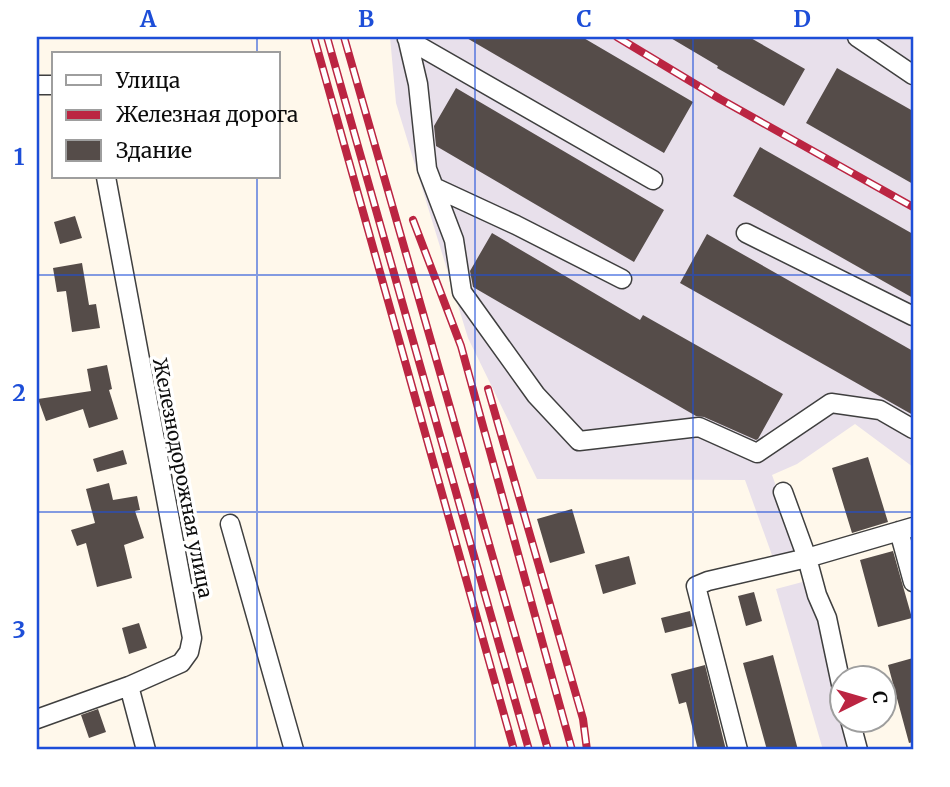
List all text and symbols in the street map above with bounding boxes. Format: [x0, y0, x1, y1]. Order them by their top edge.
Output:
text: A [139, 4, 157, 33]
text: B [358, 4, 374, 33]
text: C [576, 4, 592, 33]
text: D [793, 4, 811, 33]
legend [52, 52, 280, 178]
text: Улица [115, 67, 180, 94]
text: Железная дорога [116, 101, 298, 128]
text: Здание [116, 137, 192, 164]
text: 1 [14, 142, 25, 171]
street label: Железнодорожная улица [148, 356, 218, 600]
text: 2 [12, 378, 26, 407]
text: 3 [12, 615, 26, 644]
north arrow [828, 664, 898, 734]
text: С [867, 690, 892, 705]

